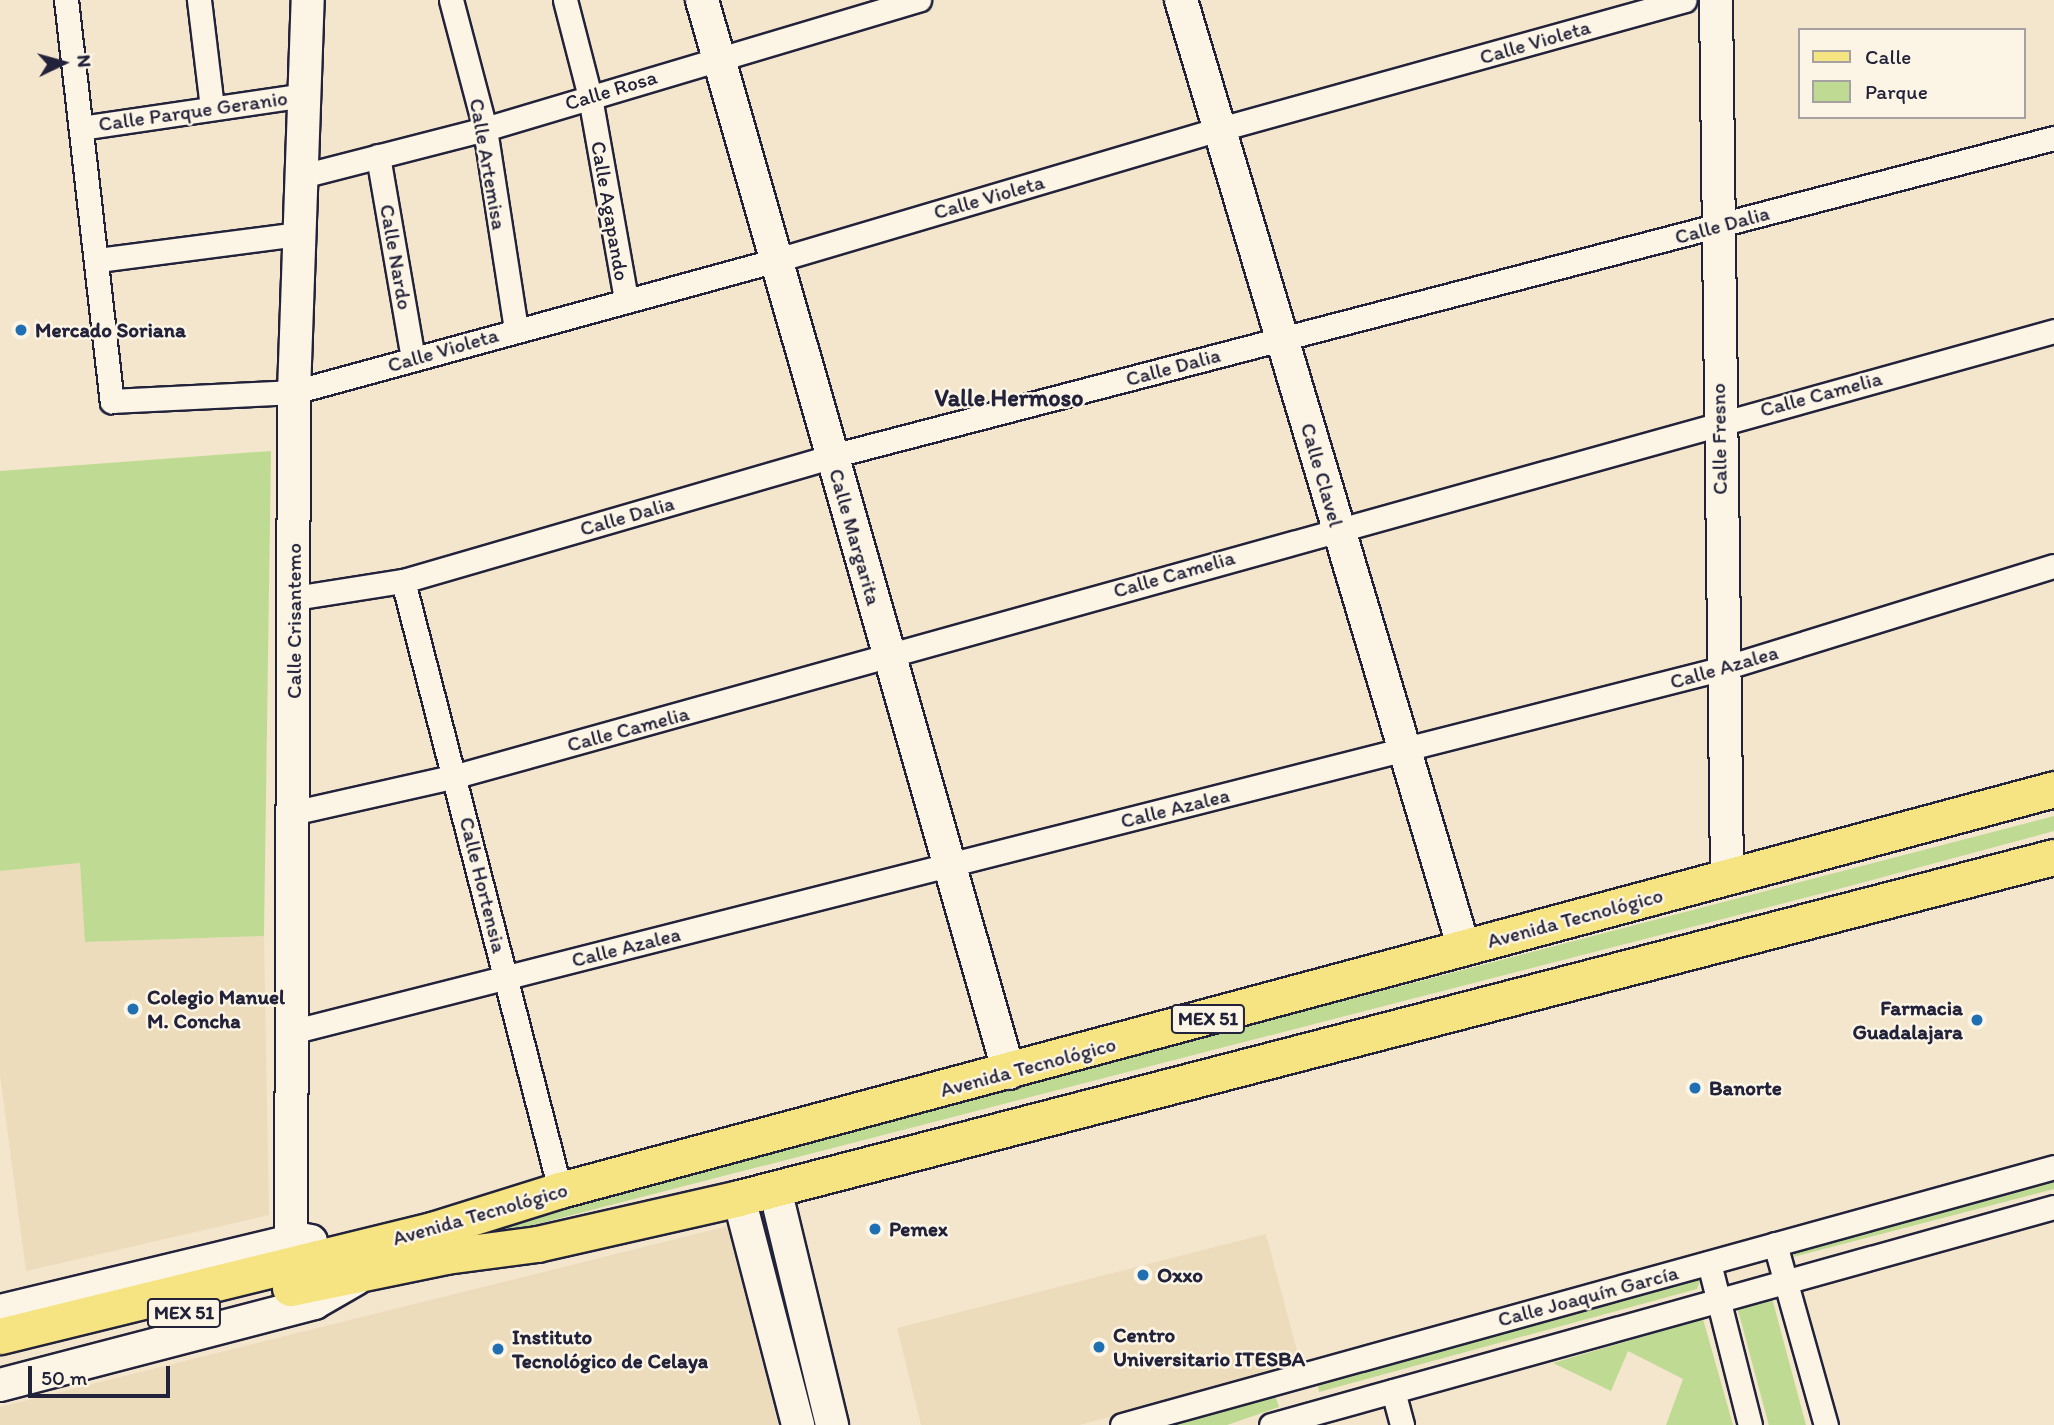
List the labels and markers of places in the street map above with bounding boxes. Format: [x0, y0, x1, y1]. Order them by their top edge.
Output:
place label: Mercado Soriana [35, 317, 186, 343]
marker: Mercado Soriana [13, 322, 29, 338]
place label: Colegio Manuel M. Concha [147, 984, 285, 1034]
place label: Farmacia Guadalajara [1852, 995, 1963, 1045]
marker: Colegio Manuel M. Concha [125, 1001, 141, 1017]
marker: Farmacia Guadalajara [1969, 1012, 1985, 1028]
place label: Banorte [1709, 1075, 1782, 1101]
marker: Banorte [1687, 1080, 1703, 1096]
place label: Pemex [889, 1216, 948, 1242]
marker: Pemex [867, 1221, 883, 1237]
place label: Oxxo [1157, 1262, 1203, 1288]
marker: Oxxo [1135, 1267, 1151, 1283]
place label: Centro Universitario ITESBA [1113, 1322, 1305, 1372]
place label: Instituto Tecnológico de Celaya [512, 1324, 708, 1374]
marker: Centro Universitario ITESBA [1091, 1339, 1107, 1355]
marker: Instituto Tecnológico de Celaya [490, 1341, 506, 1357]

